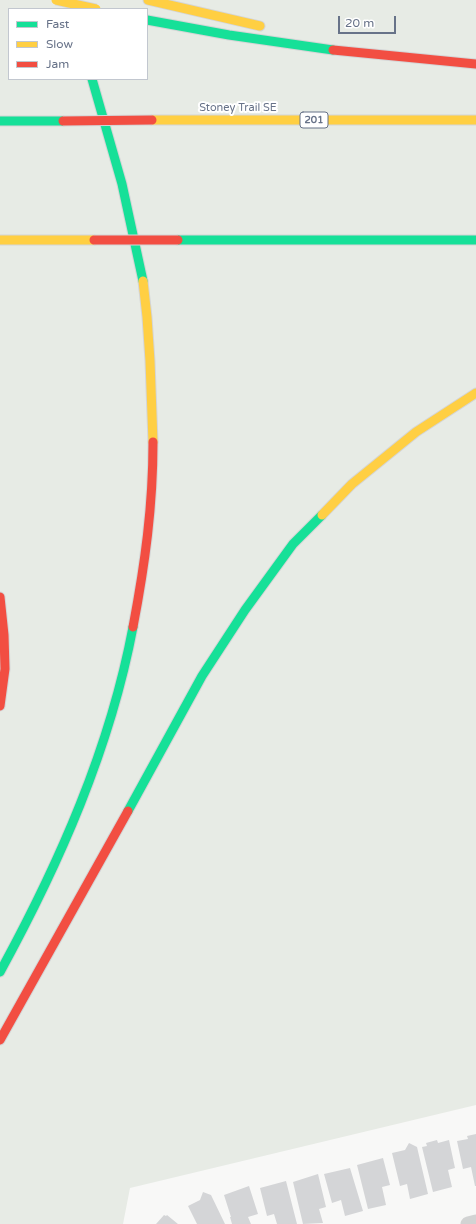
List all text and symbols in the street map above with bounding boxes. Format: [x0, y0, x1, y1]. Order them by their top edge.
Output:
legend [8, 8, 148, 80]
scale bar [340, 8, 398, 34]
text: 20 m [345, 16, 374, 30]
text: Fast [46, 17, 69, 31]
text: Slow [46, 37, 73, 51]
text: Jam [46, 57, 69, 71]
street label: Stoney Trail SE [199, 101, 277, 115]
road number: 201 [300, 112, 328, 128]

